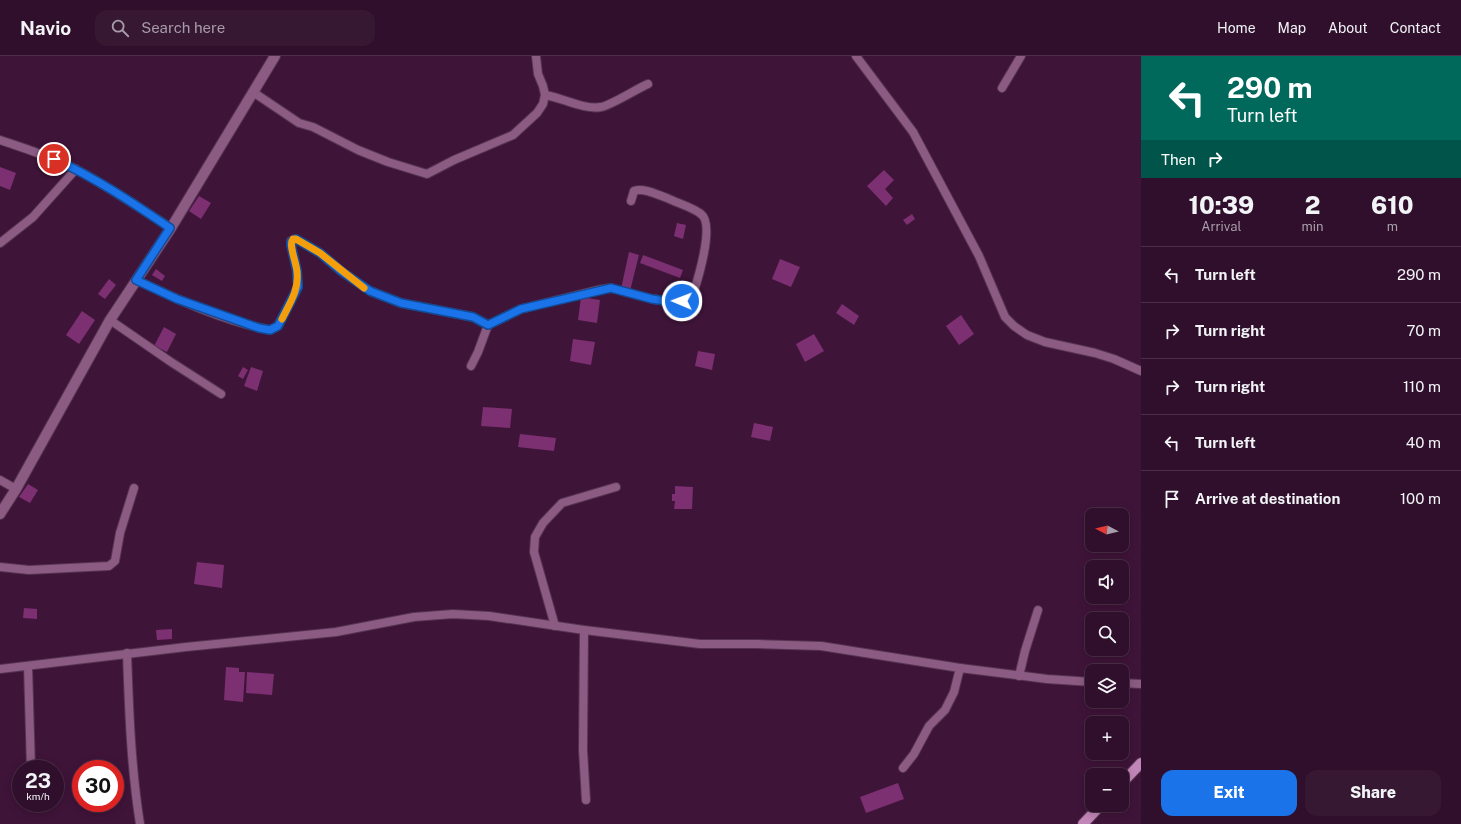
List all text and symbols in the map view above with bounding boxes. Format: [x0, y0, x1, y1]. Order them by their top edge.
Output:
search box [95, 10, 375, 46]
text: Navio [20, 17, 71, 39]
icon: search [109, 17, 131, 39]
text: Search here [141, 19, 225, 36]
text: Home [1217, 20, 1256, 36]
text: Map [1278, 20, 1306, 36]
text: About [1328, 20, 1368, 36]
text: Contact [1390, 20, 1441, 36]
text: 290 m [1227, 71, 1313, 104]
icon: left [1161, 72, 1213, 124]
text: Turn left [1227, 105, 1297, 126]
pin [37, 142, 71, 176]
icon: arrive [43, 148, 65, 170]
icon: right [1204, 148, 1226, 170]
text: Then [1161, 151, 1196, 168]
text: 10:39 [1188, 191, 1254, 219]
text: 2 [1305, 191, 1320, 219]
text: 610 [1371, 191, 1414, 219]
text: Arrival [1201, 219, 1241, 234]
text: min [1302, 219, 1324, 234]
text: m [1387, 219, 1398, 234]
icon: left [1161, 264, 1183, 286]
text: Turn left [1195, 266, 1256, 283]
text: 290 m [1397, 266, 1441, 283]
position arrow [661, 280, 703, 322]
icon: right [1161, 320, 1183, 342]
text: Turn right [1195, 322, 1265, 339]
text: 70 m [1406, 322, 1441, 339]
icon: right [1161, 376, 1183, 398]
text: Turn right [1195, 378, 1265, 395]
text: 110 m [1403, 378, 1441, 395]
icon: left [1161, 432, 1183, 454]
text: Turn left [1195, 434, 1256, 451]
text: 40 m [1406, 434, 1441, 451]
icon: arrive [1161, 488, 1183, 510]
text: Arrive at destination [1195, 490, 1340, 507]
text: 100 m [1400, 490, 1441, 507]
north arrow [1085, 508, 1129, 552]
map controls [1085, 508, 1129, 812]
button: sound [1085, 560, 1129, 604]
button: search [1085, 612, 1129, 656]
button: layers [1085, 664, 1129, 708]
button: + [1085, 716, 1129, 760]
speed limit sign: 30 [72, 760, 124, 812]
button: − [1085, 768, 1129, 812]
text: 23 [25, 769, 51, 793]
button: Exit [1161, 770, 1297, 816]
button: Share [1305, 770, 1441, 816]
text: km/h [26, 790, 50, 802]

